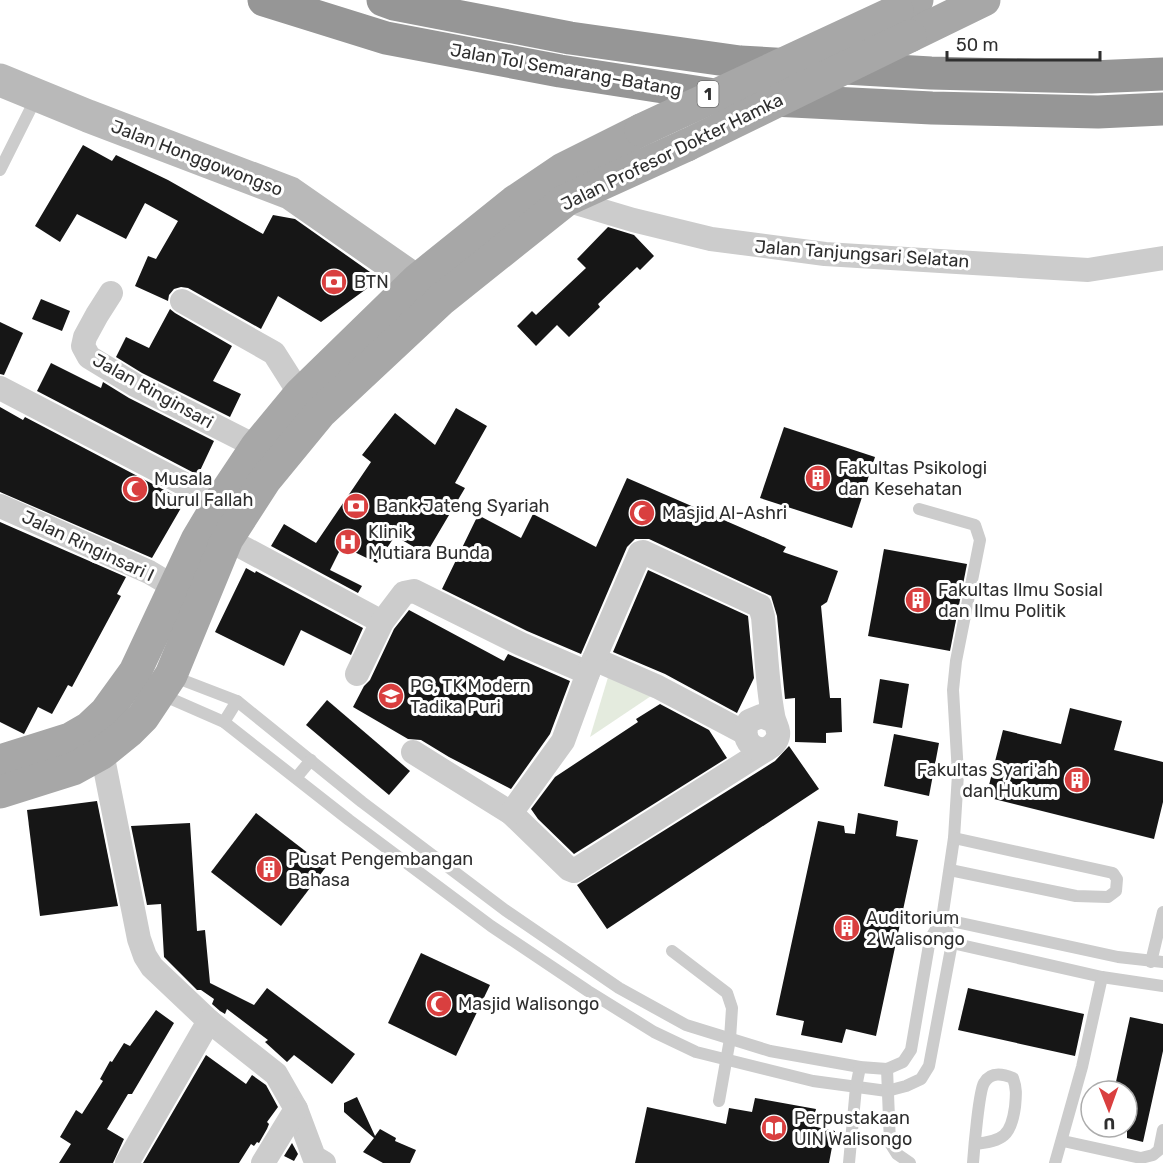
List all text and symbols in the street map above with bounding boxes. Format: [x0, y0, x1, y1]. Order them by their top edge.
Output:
scale bar [947, 24, 1100, 62]
text: 50 m [956, 34, 999, 56]
street label: Jalan Tol Semarang–Batang [449, 39, 683, 101]
road number: 1 [698, 81, 718, 107]
street label: Jalan Profesor Dokter Hamka [557, 89, 787, 215]
street label: Jalan Honggowongso [108, 115, 286, 201]
street label: Jalan Tanjungsari Selatan [754, 236, 970, 272]
bank icon: BTN [319, 267, 349, 297]
place label: BTN [354, 271, 389, 293]
street label: Jalan Ringinsari [89, 349, 217, 433]
place label: Fakultas Psikologi dan Kesehatan [838, 457, 987, 500]
building icon: Fakultas Psikologi dan Kesehatan [803, 463, 833, 493]
place label: Musala Nurul Fallah [154, 468, 253, 511]
mosque icon: Musala Nurul Fallah [120, 474, 150, 504]
bank icon: Bank Jateng Syariah [341, 491, 371, 521]
place label: Bank Jateng Syariah [376, 495, 550, 517]
mosque icon: Masjid Al-Ashri [627, 498, 657, 528]
place label: Masjid Al-Ashri [662, 502, 787, 524]
street label: Jalan Ringinsari I [18, 506, 158, 586]
place label: Klinik Mutiara Bunda [368, 521, 490, 564]
hospital icon: Klinik Mutiara Bunda [333, 527, 363, 557]
place label: Fakultas Ilmu Sosial dan Ilmu Politik [938, 579, 1103, 622]
building icon: Fakultas Ilmu Sosial dan Ilmu Politik [903, 585, 933, 615]
place label: PG, TK Modern Tadika Puri [410, 675, 531, 718]
school or university icon: PG, TK Modern Tadika Puri [376, 681, 406, 711]
place label: Fakultas Syari'ah dan Hukum [917, 759, 1058, 802]
building icon: Fakultas Syari'ah dan Hukum [1062, 765, 1092, 795]
place label: Pusat Pengembangan Bahasa [288, 848, 473, 891]
building icon: Pusat Pengembangan Bahasa [254, 854, 284, 884]
place label: Auditorium 2 Walisongo [866, 907, 965, 950]
building icon: Auditorium 2 Walisongo [832, 913, 862, 943]
mosque icon: Masjid Walisongo [424, 989, 454, 1019]
place label: Masjid Walisongo [458, 993, 599, 1015]
north arrow [1079, 1079, 1139, 1139]
place label: Perpustakaan UIN Walisongo [794, 1107, 912, 1150]
library icon: Perpustakaan UIN Walisongo [759, 1113, 789, 1143]
text: U [1103, 1114, 1115, 1133]

